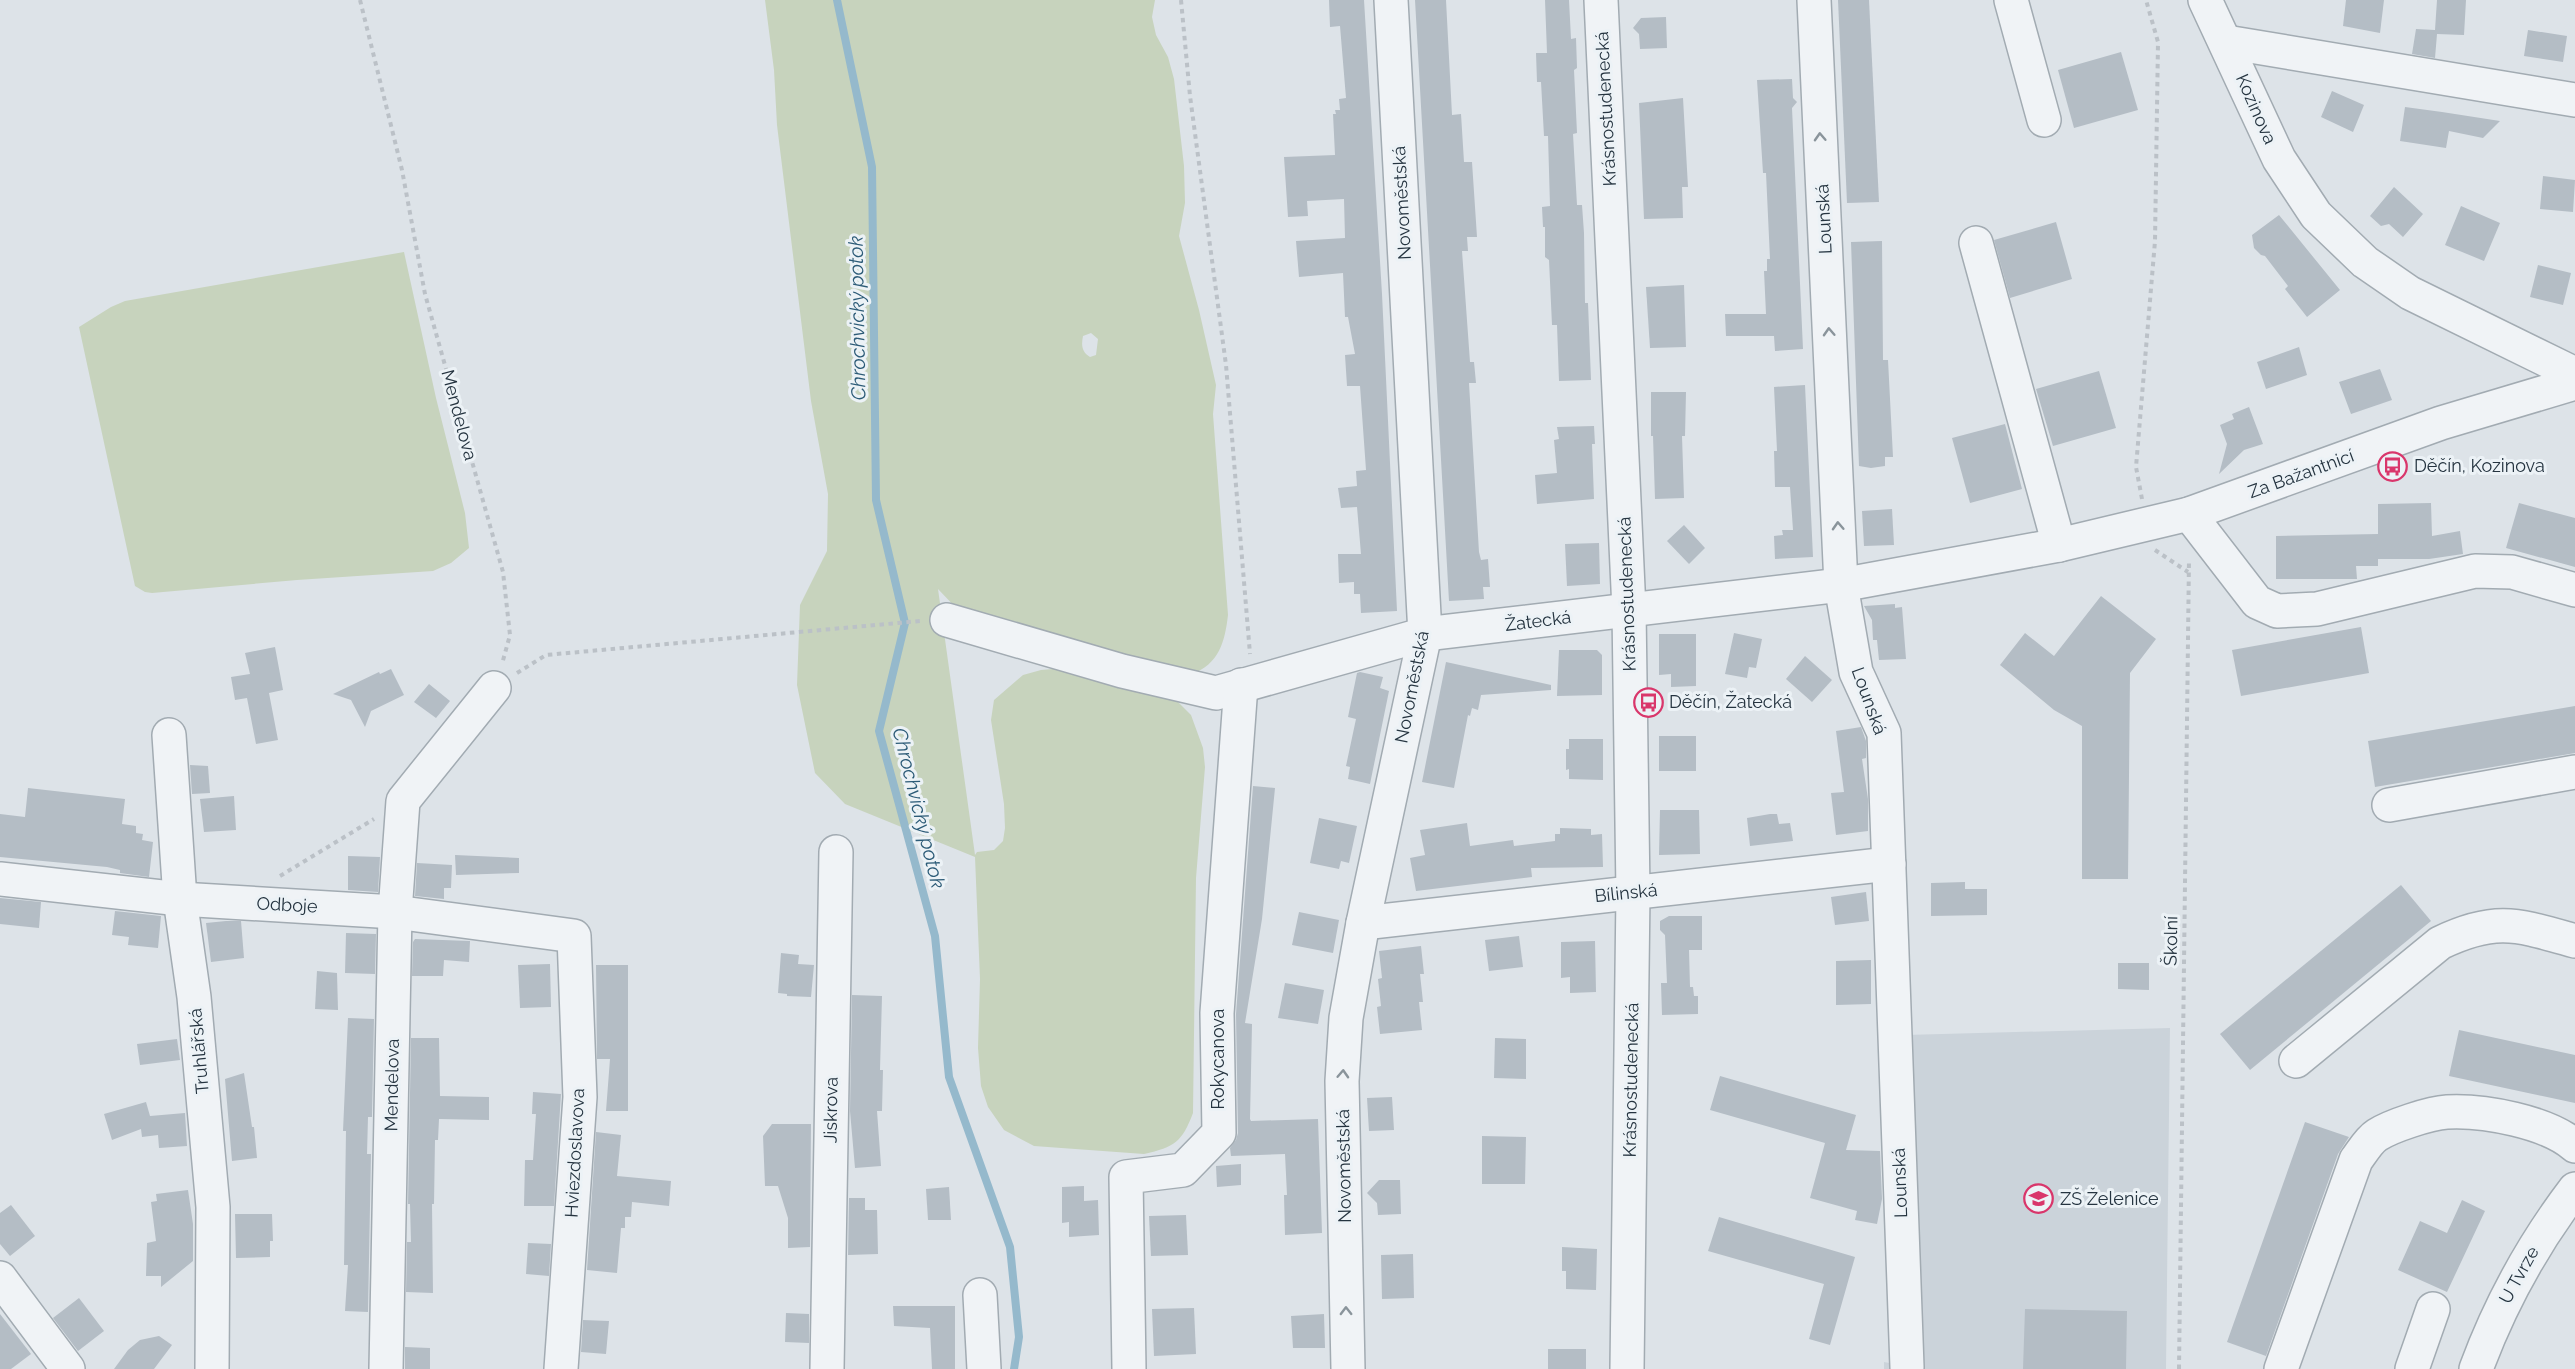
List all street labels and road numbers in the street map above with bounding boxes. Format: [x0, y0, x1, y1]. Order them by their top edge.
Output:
street label: Krásnostudenecká [1591, 31, 1620, 187]
street label: Kozinova [2232, 71, 2281, 147]
street label: Novoměstská [1388, 146, 1415, 260]
street label: Lounská [1811, 183, 1836, 255]
street label: Mendelova [437, 367, 482, 462]
street label: Za Bažantnicí [2245, 445, 2357, 502]
street label: Krásnostudenecká [1613, 516, 1640, 672]
street label: Žatecká [1503, 605, 1572, 635]
street label: Novoměstská [1390, 629, 1433, 745]
street label: Lounská [1848, 664, 1891, 737]
street label: Bílinská [1593, 879, 1658, 906]
street label: Odboje [256, 892, 319, 917]
street label: Školní [2159, 916, 2181, 966]
street label: Krásnostudenecká [1619, 1002, 1642, 1158]
street label: Truhlářská [184, 1007, 213, 1095]
street label: Rokycanova [1207, 1009, 1228, 1109]
street label: Mendelova [380, 1038, 403, 1132]
street label: Jiskrova [819, 1077, 842, 1143]
street label: Hviezdoslavova [561, 1088, 588, 1218]
street label: Novoměstská [1332, 1109, 1355, 1223]
street label: Lounská [1888, 1148, 1911, 1218]
street label: U Tvrze [2494, 1242, 2543, 1307]

